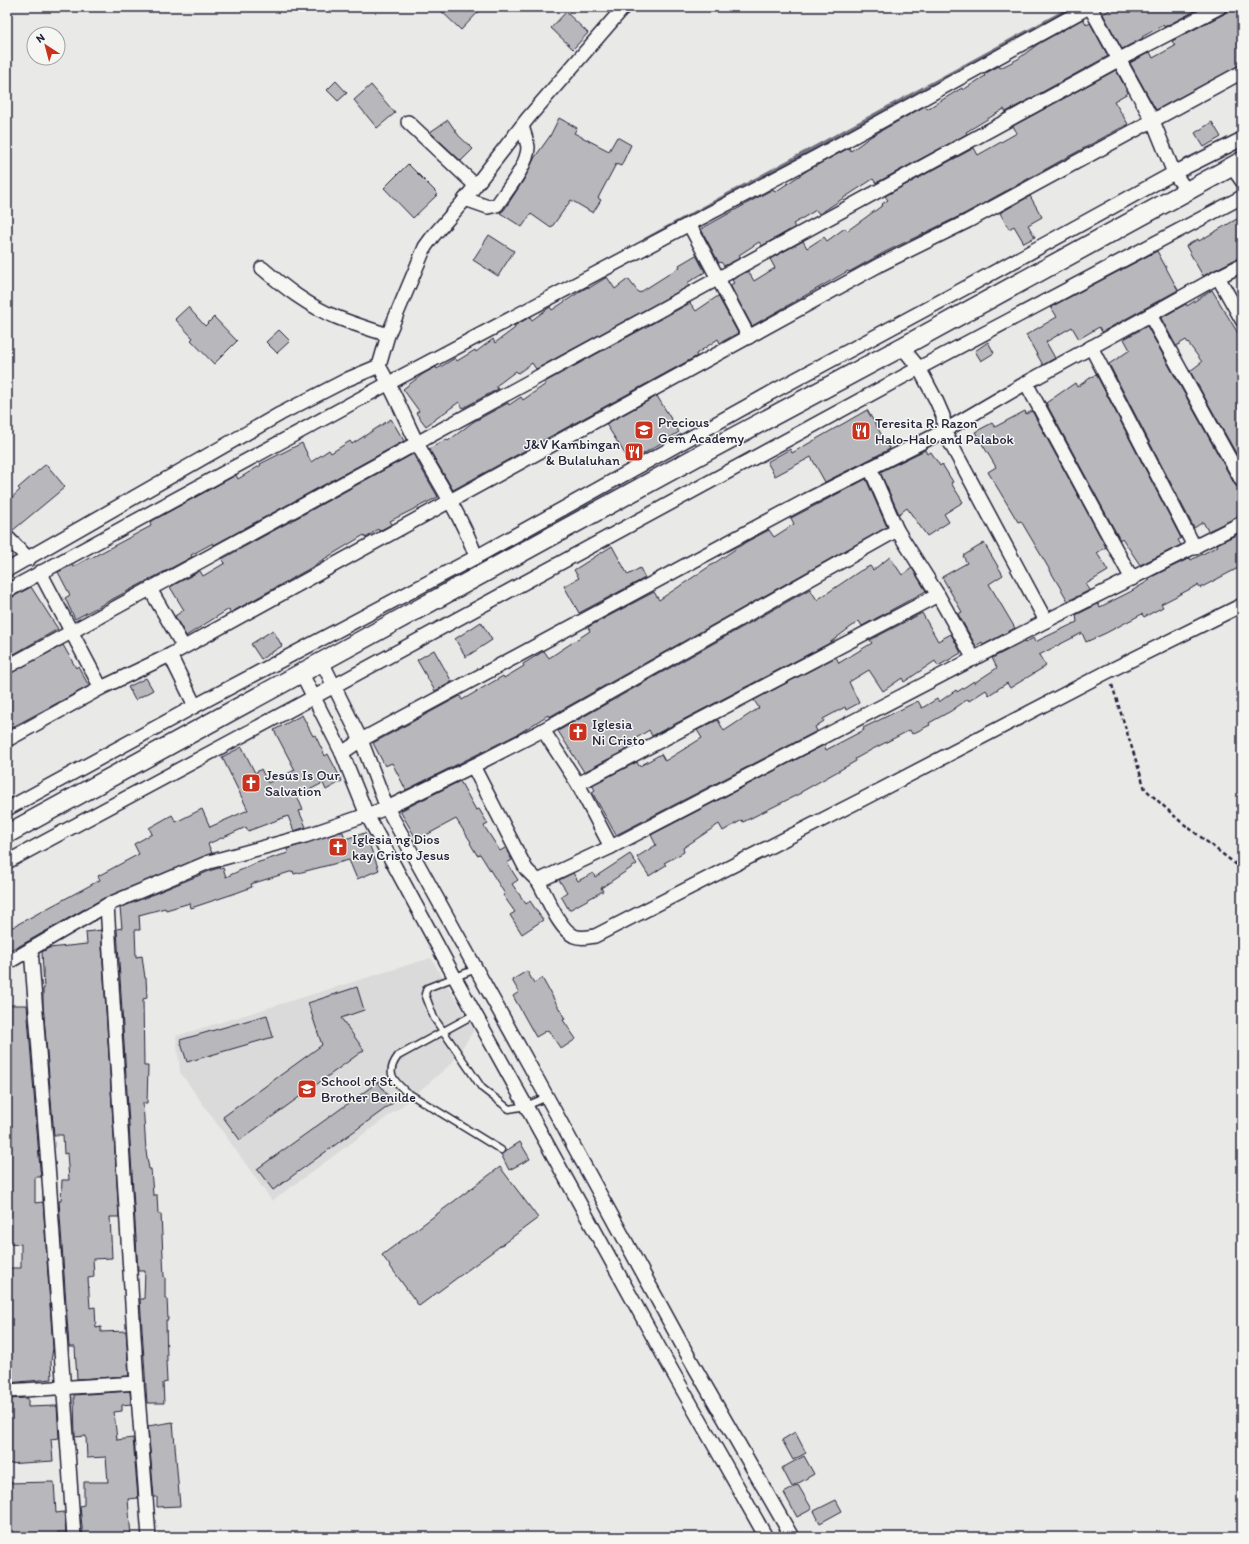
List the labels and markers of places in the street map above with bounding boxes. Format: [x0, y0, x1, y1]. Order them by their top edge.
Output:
place label: Precious Gem Academy [658, 414, 745, 447]
place label: Teresita R. Razon Halo-Halo and Palabok [875, 415, 1015, 448]
school or university icon: Precious Gem Academy [633, 419, 655, 441]
restaurant icon: Teresita R. Razon Halo-Halo and Palabok [850, 420, 872, 442]
place label: J&V Kambingan & Bulaluhan [524, 436, 621, 469]
restaurant icon: J&V Kambingan & Bulaluhan [623, 441, 645, 463]
place label: Iglesia Ni Cristo [592, 716, 645, 749]
church icon: Iglesia Ni Cristo [567, 721, 589, 743]
place label: Jesus Is Our Salvation [265, 767, 340, 800]
church icon: Jesus Is Our Salvation [240, 772, 262, 794]
place label: Iglesia ng Dios kay Cristo Jesus [352, 831, 450, 864]
church icon: Iglesia ng Dios kay Cristo Jesus [327, 836, 349, 858]
place label: School of St. Brother Benilde [321, 1073, 416, 1106]
school or university icon: School of St. Brother Benilde [296, 1078, 318, 1100]

